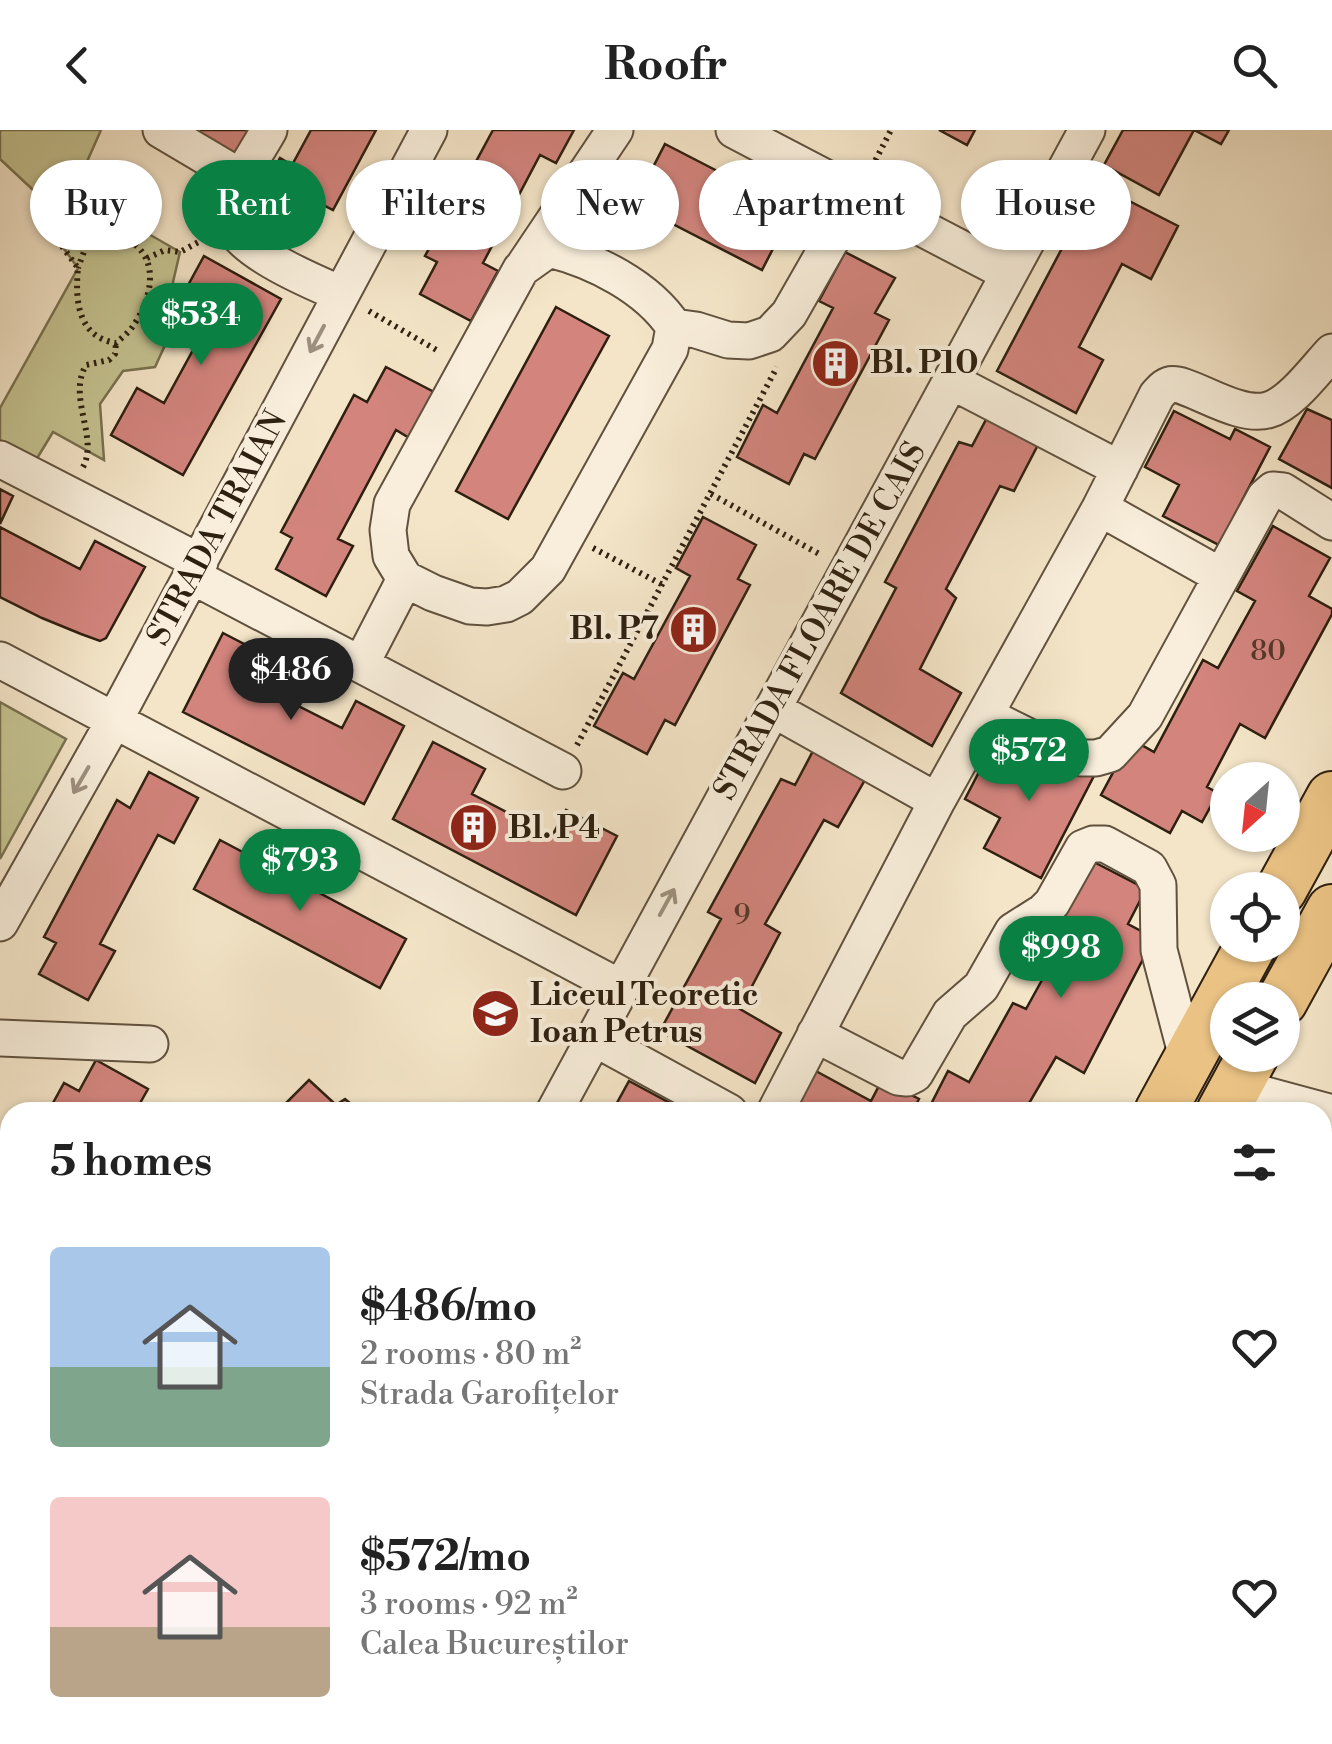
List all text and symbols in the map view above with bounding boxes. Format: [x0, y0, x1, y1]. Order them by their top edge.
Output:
text: Roofr [604, 37, 728, 94]
icon: back [50, 38, 105, 93]
icon: search [1227, 38, 1282, 93]
chip: Buy [30, 160, 162, 250]
chip: Rent [182, 160, 326, 250]
chip: Filters [346, 160, 521, 250]
chip: New [541, 160, 679, 250]
chip: Apartment [699, 160, 941, 250]
chip: House [961, 160, 1131, 250]
pin: $534 [142, 283, 260, 368]
text: $534 [161, 295, 241, 335]
one-way arrow [307, 324, 326, 354]
building icon: Bl. P10 [809, 337, 861, 389]
place label: Bl. P10 [870, 343, 978, 383]
street label: STRADA TRAIAN [138, 404, 296, 652]
street label: STRADA FLOARE DE CAIS [705, 435, 935, 807]
building icon: Bl. P7 [668, 603, 720, 655]
place label: Bl. P7 [569, 609, 659, 649]
house number: 80 [1250, 634, 1286, 669]
pin: $486 [232, 638, 350, 723]
text: $486 [251, 650, 332, 690]
pin: $572 [970, 719, 1088, 804]
text: $572 [991, 731, 1067, 771]
north arrow [1210, 762, 1300, 852]
map controls [1210, 762, 1300, 1072]
one-way arrow [70, 765, 90, 794]
building icon: Bl. P4 [447, 802, 499, 854]
place label: Bl. P4 [508, 808, 600, 848]
pin: $793 [241, 829, 359, 914]
text: $793 [262, 841, 338, 881]
button: locate [1210, 872, 1300, 962]
one-way arrow [658, 888, 678, 918]
house number: 9 [734, 898, 750, 933]
pin: $998 [1002, 916, 1120, 1001]
text: $998 [1021, 928, 1101, 968]
place label: Liceul Teoretic Ioan Petrus [530, 975, 758, 1052]
button: layers [1210, 982, 1300, 1072]
school or university icon: Liceul Teoretic Ioan Petrus [469, 987, 521, 1039]
icon: filters [1227, 1135, 1282, 1190]
text: 5 homes [50, 1136, 212, 1189]
text: $486/mo [360, 1281, 537, 1334]
icon: home [130, 1287, 250, 1407]
icon: heart [1227, 1320, 1282, 1375]
text: 2 rooms · 80 m² [360, 1334, 581, 1374]
text: Strada Garofițelor [360, 1374, 619, 1414]
text: $572/mo [360, 1531, 531, 1584]
icon: home [130, 1537, 250, 1657]
icon: heart [1227, 1570, 1282, 1625]
text: 3 rooms · 92 m² [360, 1584, 578, 1624]
text: Calea Bucureștilor [360, 1624, 629, 1664]

